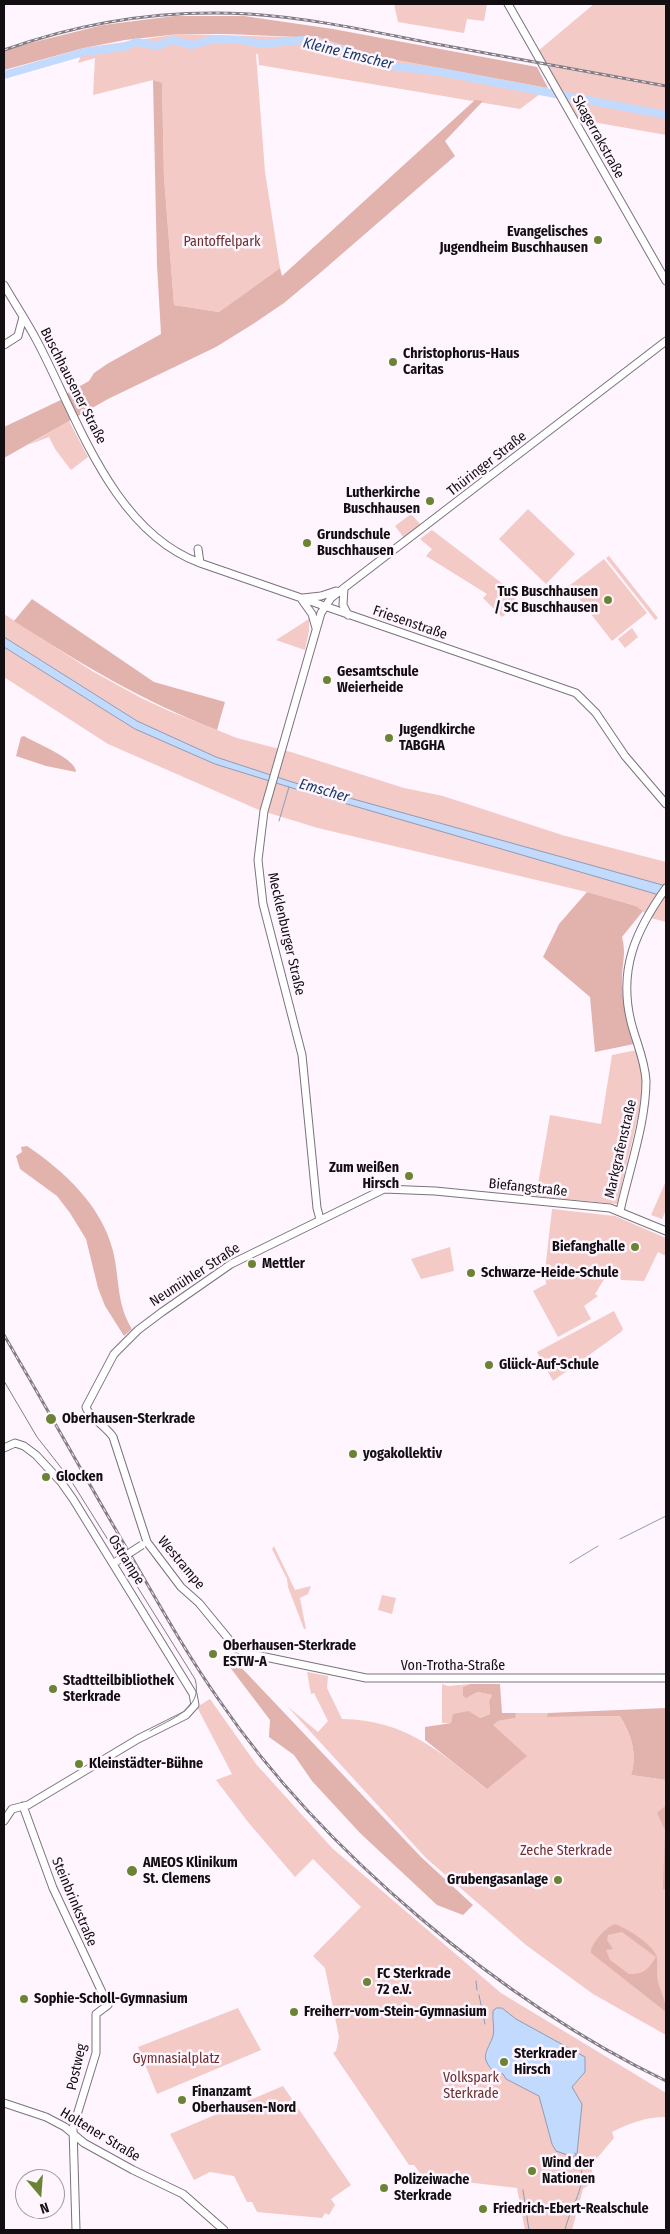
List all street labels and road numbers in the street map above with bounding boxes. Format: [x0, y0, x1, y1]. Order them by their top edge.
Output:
street label: Skagerrakstraße [568, 93, 628, 181]
street label: Buschhausener Straße [36, 325, 110, 447]
street label: Thüringer Straße [444, 428, 530, 500]
street label: Friesenstraße [371, 602, 449, 644]
street label: Mecklenburger Straße [264, 871, 308, 997]
street label: Markgrafenstraße [601, 1098, 641, 1200]
street label: Biefangstraße [488, 1176, 568, 1200]
street label: Neumühler Straße [147, 1240, 243, 1310]
street label: Ostrampe [104, 1532, 148, 1588]
street label: Westrampe [154, 1533, 208, 1593]
street label: Von-Trotha-Straße [401, 1658, 505, 1674]
street label: Steinbrinkstraße [48, 1855, 100, 1949]
street label: Postweg [63, 2042, 91, 2092]
street label: Holtener Straße [57, 2104, 143, 2166]

